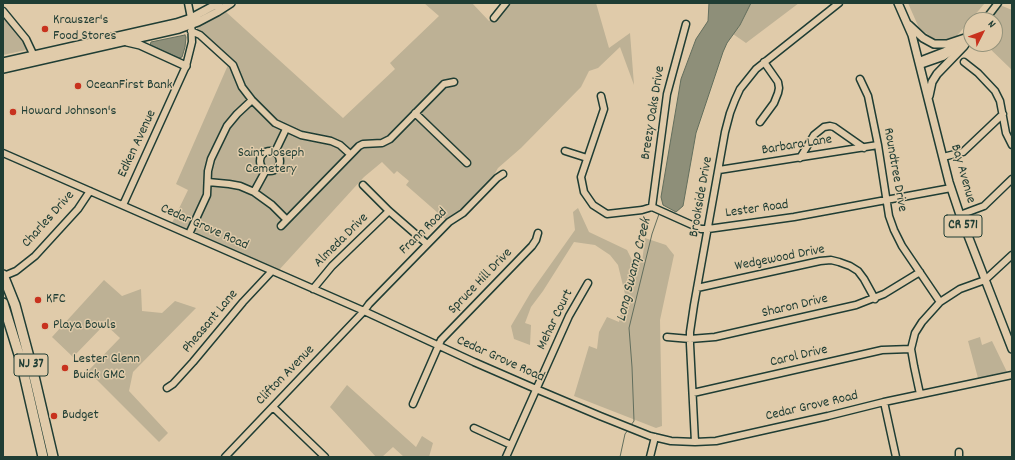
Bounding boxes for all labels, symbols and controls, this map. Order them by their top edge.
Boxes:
north arrow [963,12,1003,52]
place label: Krauszer's Food Stores [53,13,116,46]
text: N [983,17,999,32]
marker: Krauszer's Food Stores [40,24,50,34]
street label: Breezy Oaks Drive [638,65,670,161]
place label: OceanFirst Bank [86,78,173,94]
marker: OceanFirst Bank [73,81,83,91]
place label: Howard Johnson's [21,104,116,120]
marker: Howard Johnson's [8,107,18,117]
street label: Edken Avenue [115,107,161,181]
street label: Roundtree Drive [878,127,910,213]
street label: Barbara Lane [761,132,833,160]
street label: Bay Avenue [946,143,978,205]
park label: Saint Joseph Cemetery [238,146,304,178]
street label: Brookside Drive [687,155,717,239]
street label: Charles Drive [19,188,79,252]
street label: Lester Road [724,197,790,223]
street label: Cedar Grove Road [157,201,251,255]
street label: Frann Road [396,205,452,259]
street label: Almeda Drive [311,210,373,272]
road number: CR 571 [944,215,982,237]
water label: Long Swamp Creek [613,216,657,324]
street label: Wedgewood Drive [734,242,826,276]
street label: Spruce Hill Drive [445,245,517,319]
street label: Pheasant Lane [180,287,242,357]
street label: Mehar Court [534,287,578,353]
street label: Sharon Drive [760,291,830,323]
place label: KFC [46,292,66,308]
marker: KFC [33,295,43,305]
place label: Playa Bowls [53,318,116,334]
marker: Playa Bowls [40,321,50,331]
street label: Cedar Grove Road [453,333,547,387]
street label: Clifton Avenue [253,342,319,410]
street label: Carol Drive [769,342,829,372]
place label: Lester Glenn Buick GMC [73,352,140,384]
road number: NJ 37 [14,354,48,376]
marker: Lester Glenn Buick GMC [60,363,70,373]
street label: Cedar Grove Road [764,388,860,426]
place label: Budget [62,408,99,424]
marker: Budget [49,411,59,421]

